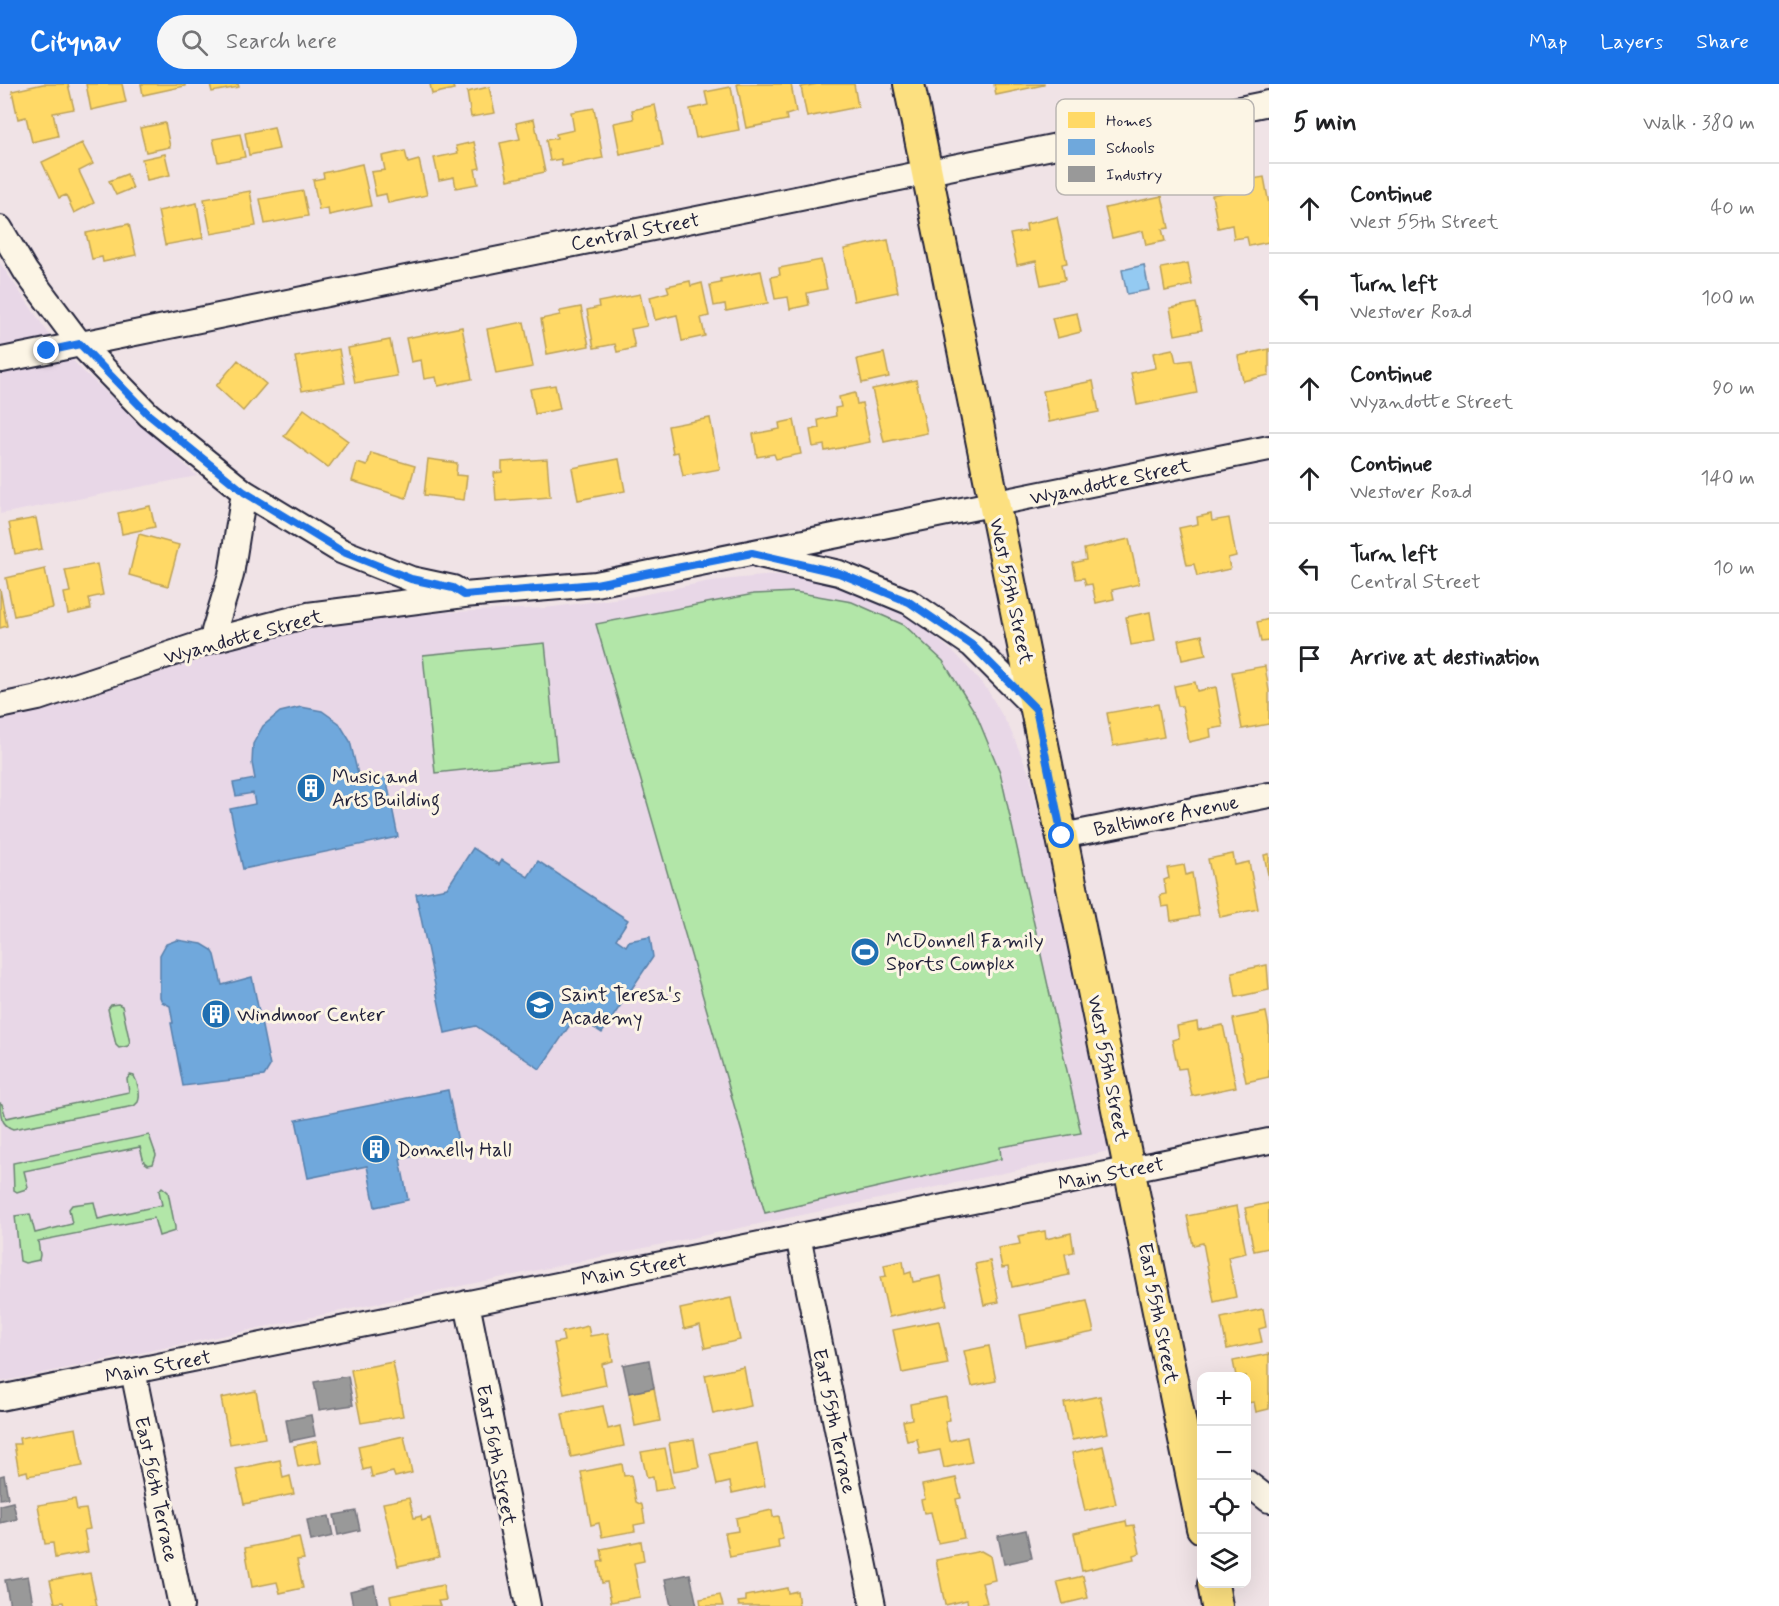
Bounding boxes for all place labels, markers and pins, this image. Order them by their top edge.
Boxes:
place label: Music and Arts Building [332,764,440,816]
building icon: Music and Arts Building [295,772,327,804]
place label: McDonnell Family Sports Complex [886,928,1044,978]
sports icon: McDonnell Family Sports Complex [849,936,881,968]
place label: Saint Teresa's Academy [561,982,681,1032]
school or university icon: Saint Teresa's Academy [524,989,556,1021]
building icon: Windmoor Center [200,998,232,1030]
place label: Windmoor Center [237,1002,386,1029]
building icon: Donnelly Hall [360,1133,392,1165]
place label: Donnelly Hall [397,1137,511,1164]

